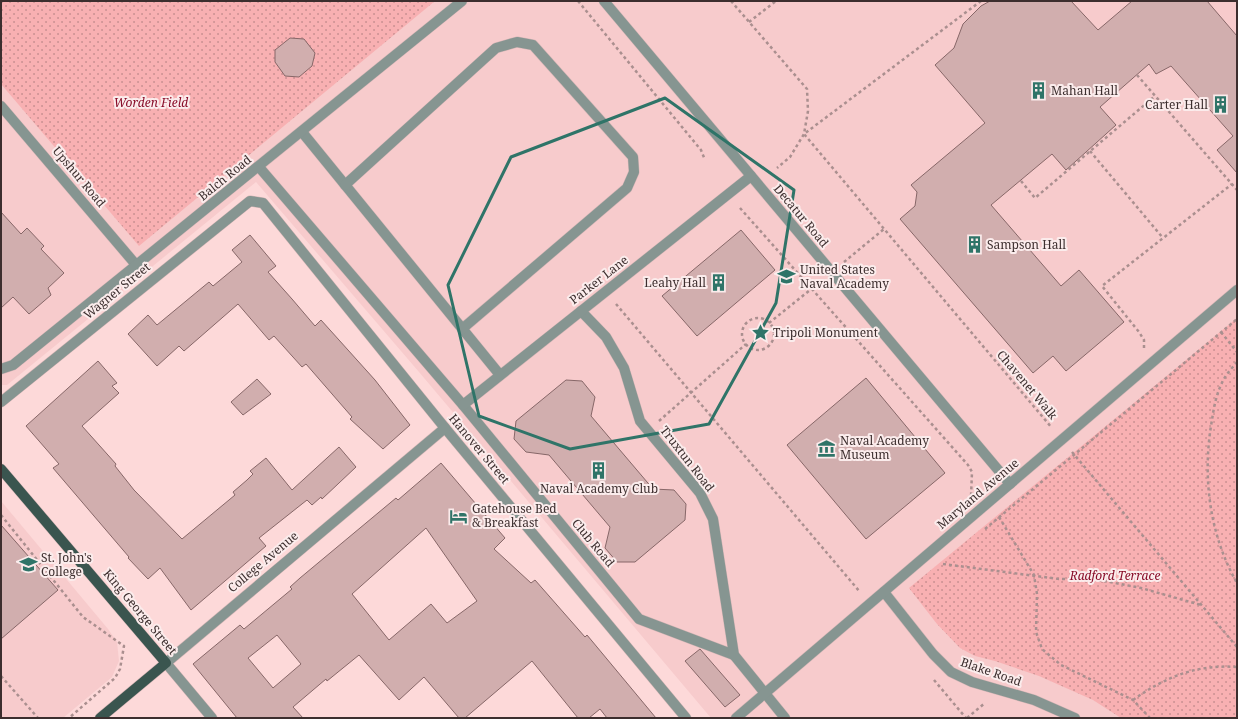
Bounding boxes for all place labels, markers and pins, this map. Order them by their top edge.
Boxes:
building icon: Mahan Hall [1028,81,1048,101]
place label: Mahan Hall [1051,82,1118,99]
building icon: Carter Hall [1211,95,1231,115]
place label: Carter Hall [1145,96,1208,113]
building icon: Sampson Hall [964,235,984,255]
place label: Sampson Hall [987,236,1066,253]
place label: United States Naval Academy [800,261,889,292]
school or university icon: United States Naval Academy [777,267,797,287]
building icon: Leahy Hall [709,273,729,293]
place label: Leahy Hall [644,274,706,291]
place icon: Tripoli Monument [750,323,770,343]
place label: Tripoli Monument [773,324,878,341]
place label: Naval Academy Museum [840,432,929,463]
museum icon: Naval Academy Museum [817,438,837,458]
building icon: Naval Academy Club [589,460,609,480]
place label: Naval Academy Club [540,480,658,497]
place label: Gatehouse Bed & Breakfast [472,500,557,531]
hotel icon: Gatehouse Bed & Breakfast [449,506,469,526]
place label: St. John's College [41,549,92,580]
school or university icon: St. John's College [18,555,38,575]

